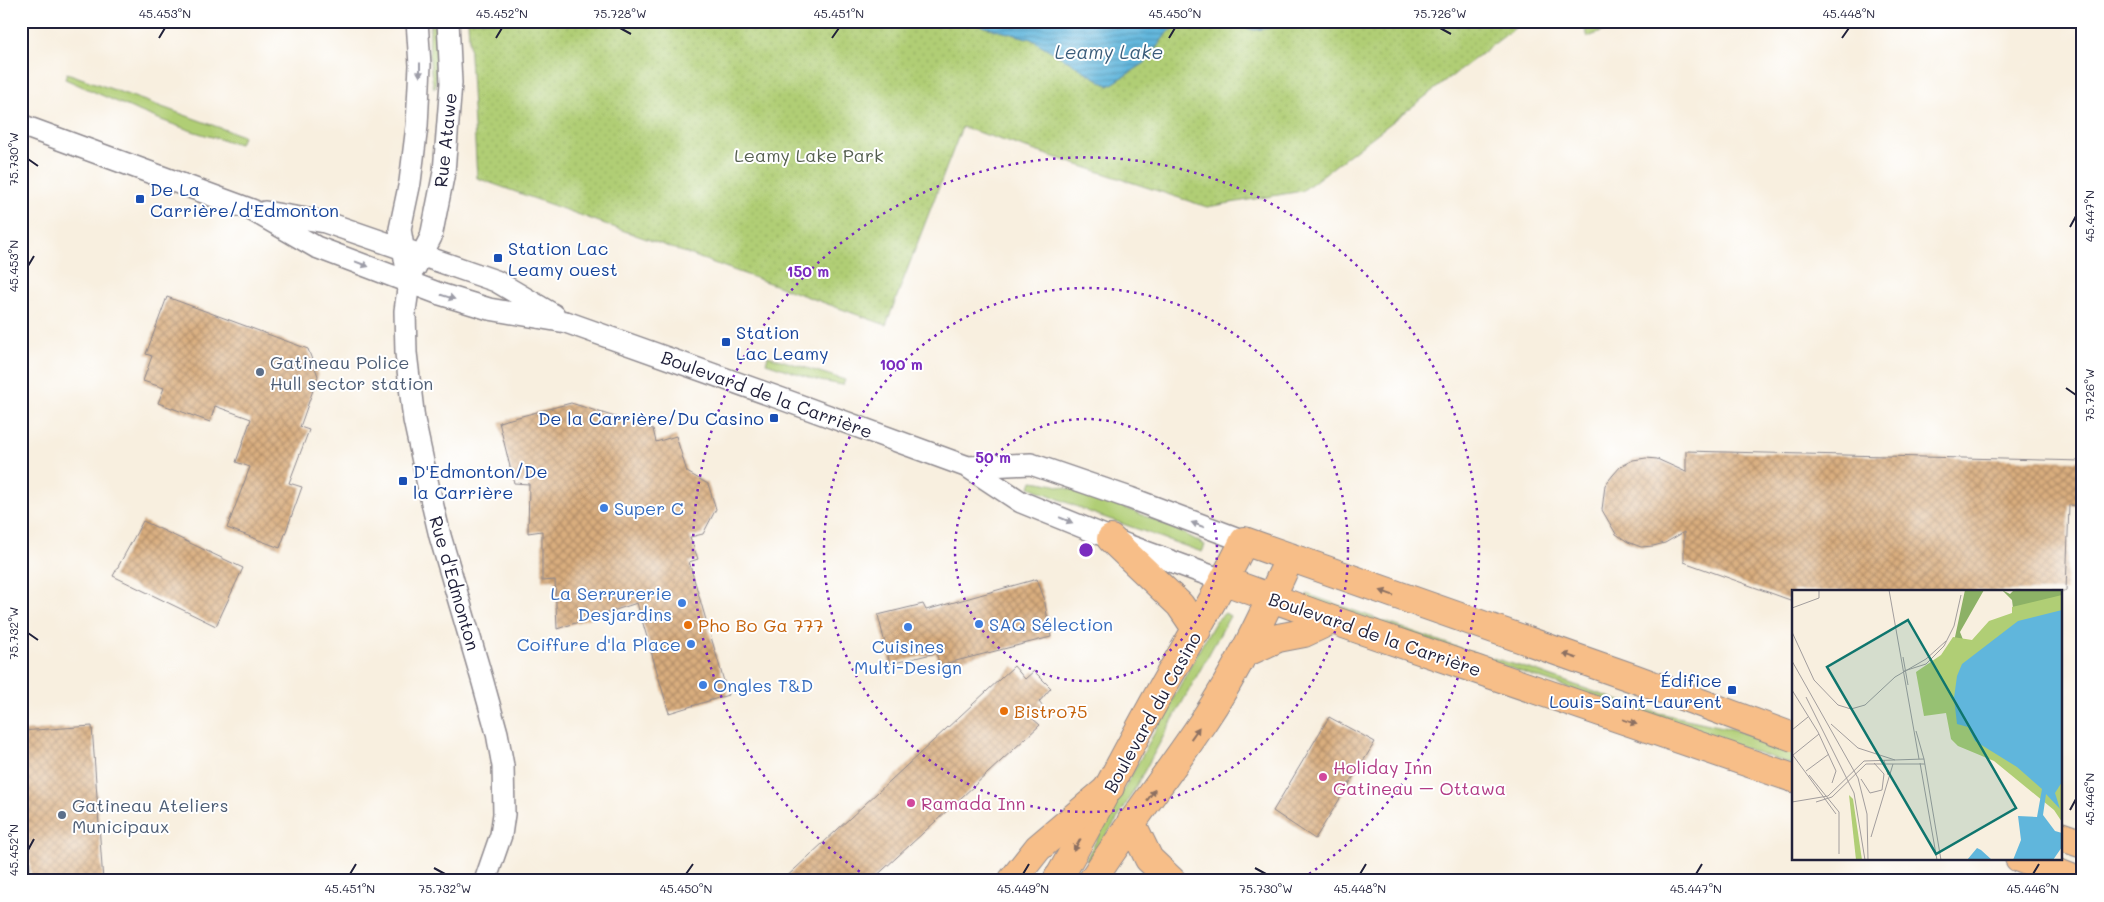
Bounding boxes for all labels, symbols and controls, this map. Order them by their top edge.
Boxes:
text: 45.453°N [139,5,191,21]
text: 45.452°N [476,5,528,21]
text: 75.728°W [594,5,647,21]
text: 45.451°N [814,5,864,21]
text: 45.450°N [1149,5,1201,21]
text: 75.726°W [1414,5,1466,21]
text: 45.448°N [1823,5,1875,21]
water label: Leamy Lake [1055,39,1163,64]
one-way arrow [416,62,424,78]
street label: Rue Atawe [428,92,462,188]
text: 75.730°W [5,132,21,186]
park label: Leamy Lake Park [734,143,884,167]
place label: De La Carrière/d'Edmonton [150,177,339,222]
text: 45.447°N [2081,190,2097,242]
marker: De La Carrière/d'Edmonton [134,193,146,205]
place label: Station Lac Leamy ouest [508,236,618,281]
text: 45.453°N [5,240,21,292]
marker: Station Lac Leamy ouest [492,252,504,264]
one-way arrow [355,260,370,268]
text: 150 m [787,261,829,281]
one-way arrow [441,294,456,301]
place label: Station Lac Leamy [736,320,829,365]
marker: Station Lac Leamy [720,336,732,348]
street label: Boulevard de la Carrière [658,345,876,443]
place label: Gatineau Police Hull sector station [270,350,433,395]
text: 100 m [879,354,923,374]
marker: Gatineau Police Hull sector station [254,366,266,378]
text: 75.726°W [2081,369,2097,421]
place label: De la Carrière/Du Casino [538,406,764,430]
marker: De la Carrière/Du Casino [768,412,780,424]
text: 50 m [975,447,1011,467]
place label: D'Edmonton/De la Carrière [413,459,548,504]
marker: D'Edmonton/De la Carrière [397,475,409,487]
place label: Super C [614,496,684,520]
marker: Super C [598,502,610,514]
street label: Rue d'Edmonton [424,513,486,653]
one-way arrow [1059,517,1073,525]
one-way arrow [1191,521,1206,528]
centre of rings [1077,541,1095,559]
place label: La Serrurerie Desjardins [551,581,672,626]
street label: Boulevard de la Carrière [1266,586,1484,682]
one-way arrow [1379,589,1394,596]
inset map [1792,590,2062,860]
marker: La Serrurerie Desjardins [676,597,688,609]
text: 75.732°W [5,607,21,659]
place label: SAQ Sélection [989,612,1113,636]
place label: Pho Bo Ga 777 [698,613,824,637]
marker: SAQ Sélection [973,618,985,630]
marker: Pho Bo Ga 777 [682,619,694,631]
marker: Cuisines Multi-Design [902,621,914,633]
street label: Boulevard du Casino [1098,627,1206,797]
place label: Coiffure d'la Place [517,632,681,656]
place label: Cuisines Multi-Design [854,634,962,679]
marker: Coiffure d'la Place [685,638,697,650]
one-way arrow [1563,652,1578,659]
place label: Édifice Louis-Saint-Laurent [1549,668,1722,713]
place label: Ongles T&D [713,673,813,697]
marker: Ongles T&D [697,679,709,691]
marker: Édifice Louis-Saint-Laurent [1726,684,1738,696]
place label: Bistro75 [1014,699,1088,723]
marker: Bistro75 [998,705,1010,717]
one-way arrow [1623,719,1638,726]
one-way arrow [1190,726,1200,740]
place label: Holiday Inn Gatineau – Ottawa [1333,755,1506,800]
marker: Holiday Inn Gatineau – Ottawa [1317,771,1329,783]
text: 45.446°N [2081,773,2097,825]
one-way arrow [1146,788,1156,801]
place label: Ramada Inn [921,791,1026,815]
place label: Gatineau Ateliers Municipaux [72,793,228,838]
marker: Ramada Inn [905,797,917,809]
marker: Gatineau Ateliers Municipaux [56,809,68,821]
text: 45.452°N [5,824,21,876]
one-way arrow [1073,838,1081,852]
text: 45.451°N [325,880,375,896]
text: 75.732°W [419,880,471,896]
text: 45.450°N [660,880,712,896]
text: 45.449°N [997,880,1049,896]
text: 75.730°W [1239,880,1293,896]
text: 45.448°N [1334,880,1386,896]
text: 45.447°N [1670,880,1722,896]
text: 45.446°N [2007,880,2059,896]

